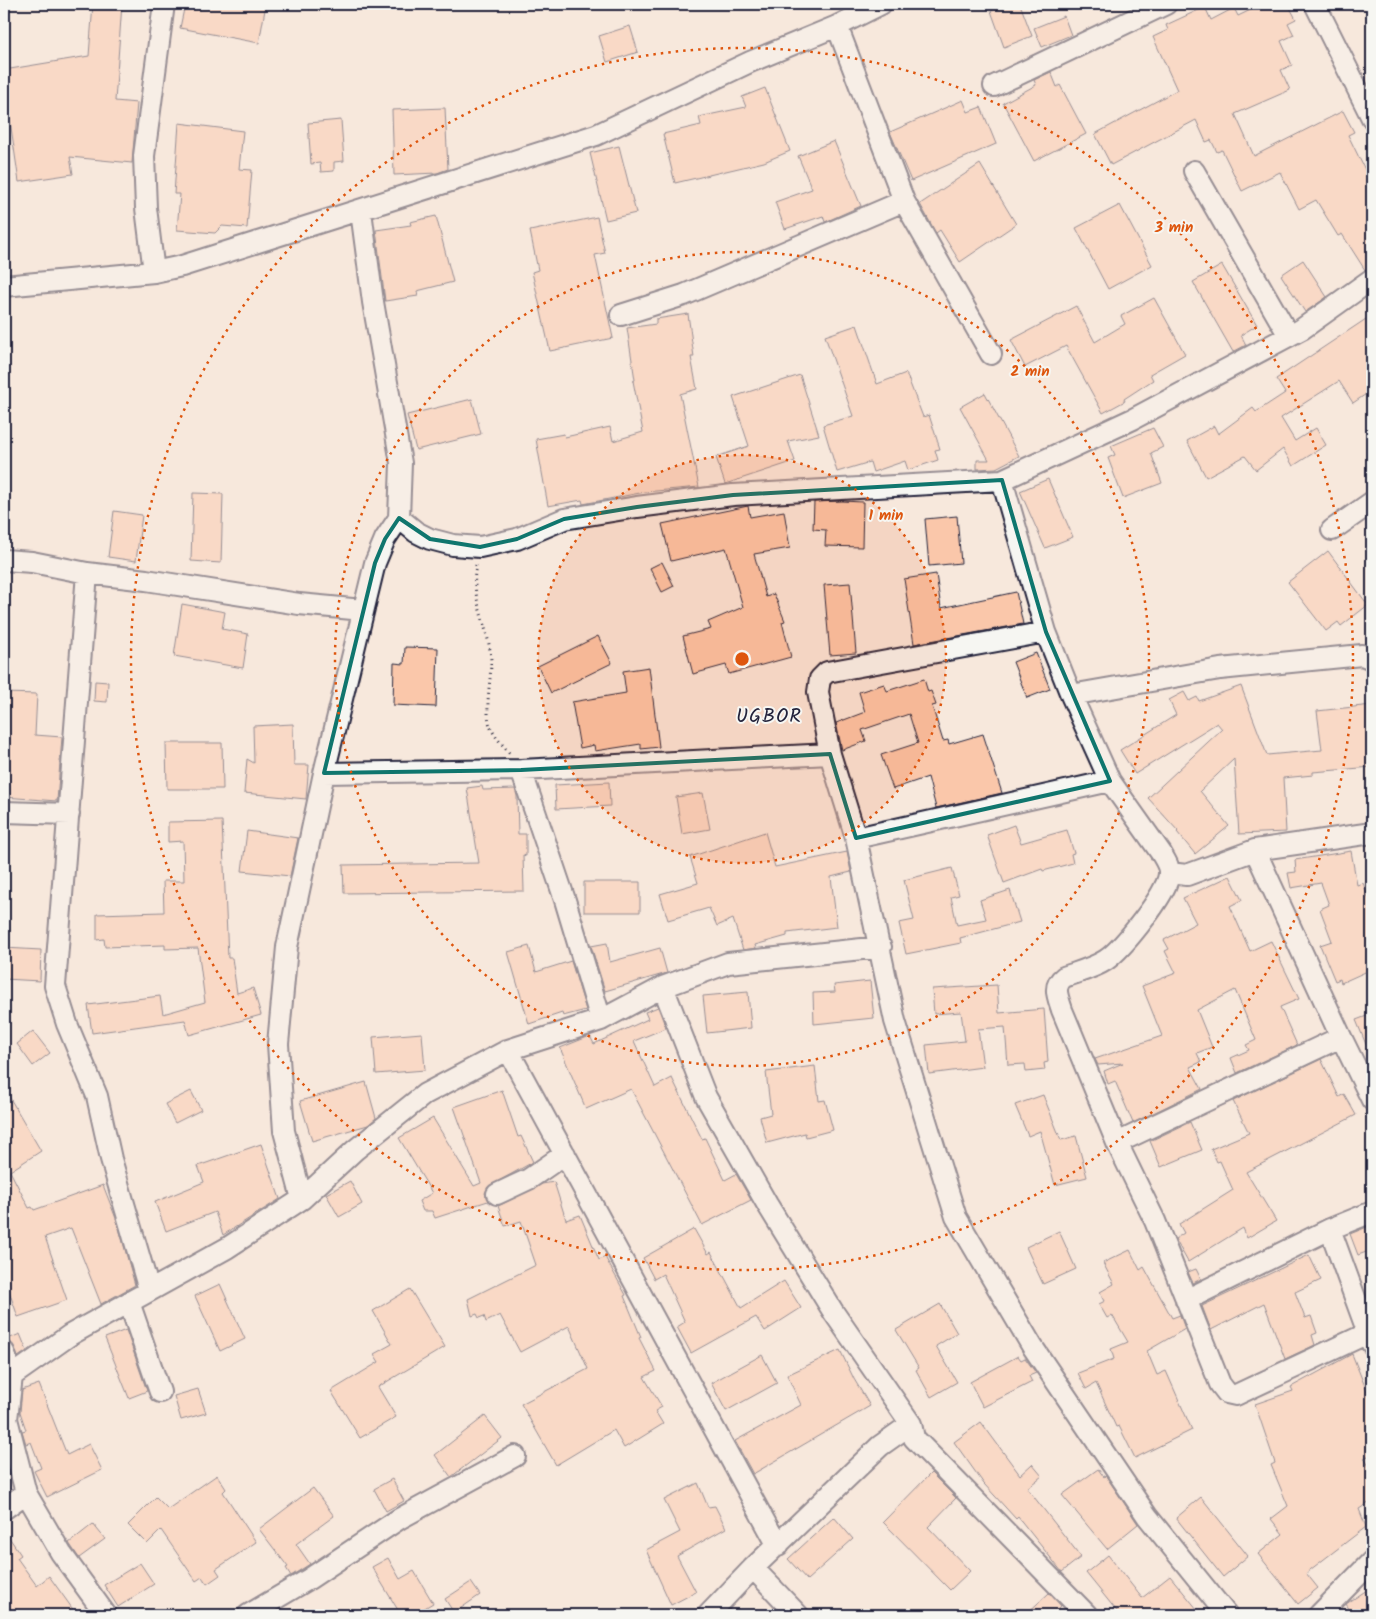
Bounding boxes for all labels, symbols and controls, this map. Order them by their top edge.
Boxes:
text: 3 min [1154,216,1193,240]
text: 2 min [1010,360,1050,384]
text: 1 min [869,504,903,528]
centre of rings [733,650,751,668]
district label: UGBOR [736,701,802,733]

